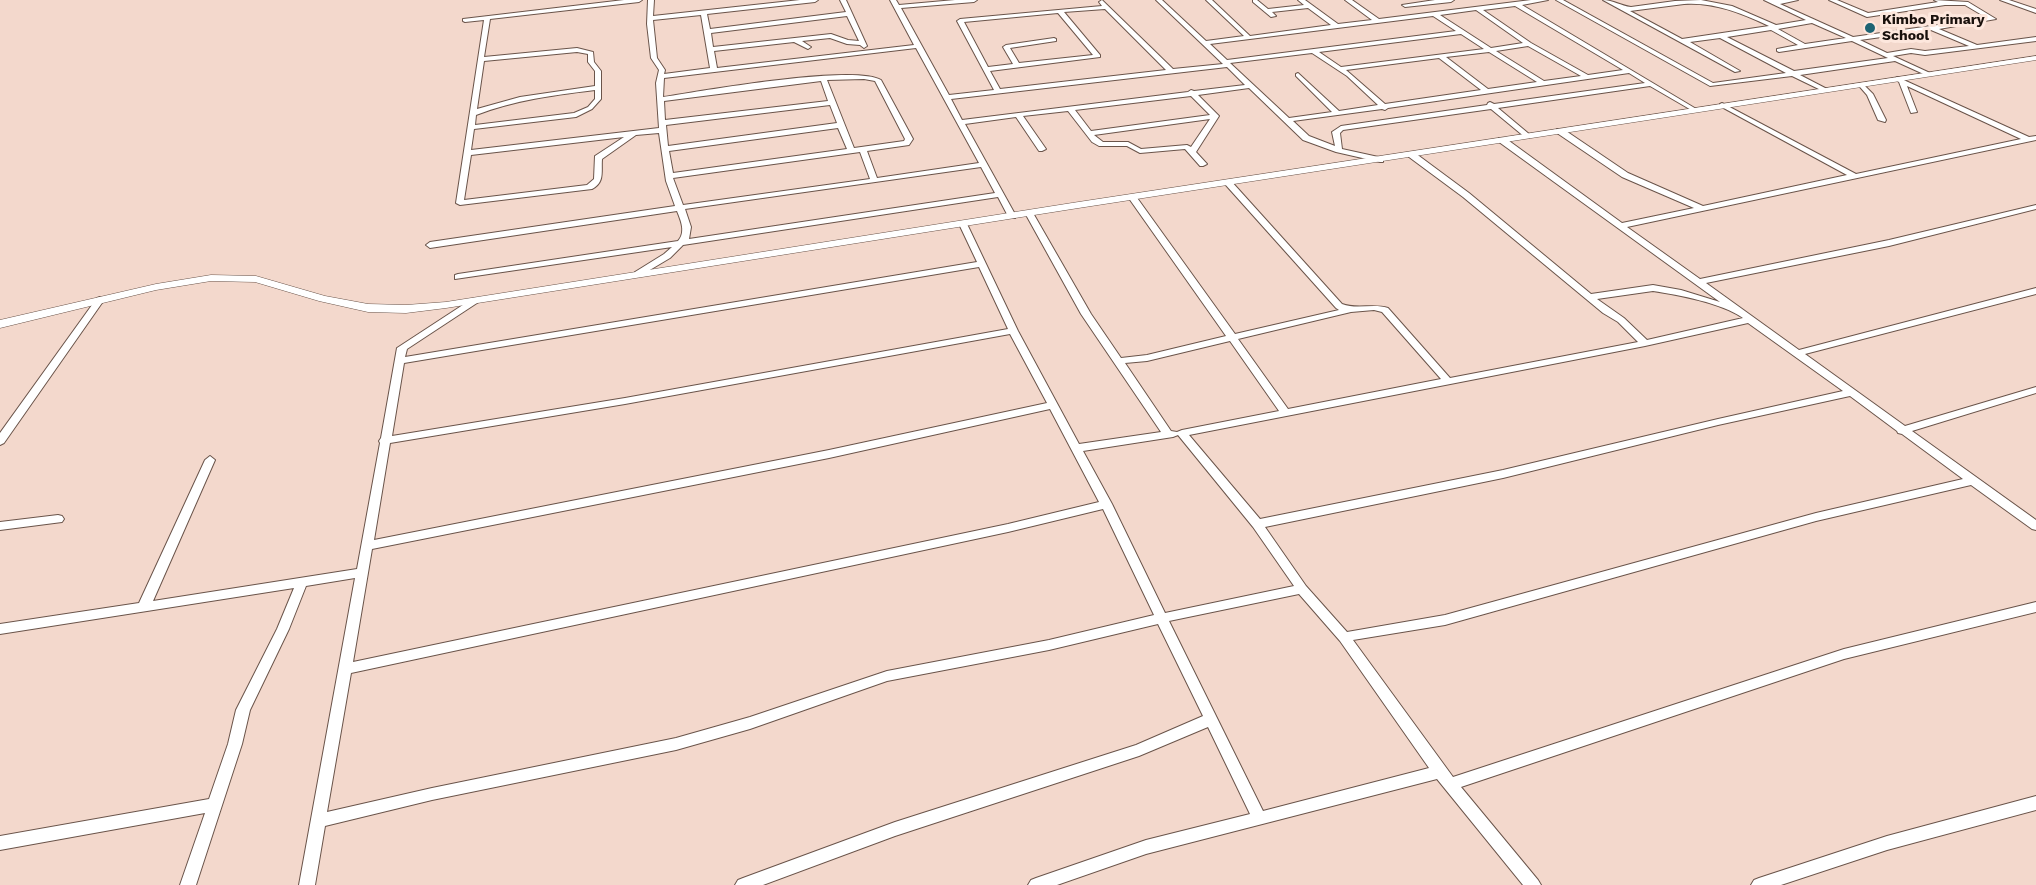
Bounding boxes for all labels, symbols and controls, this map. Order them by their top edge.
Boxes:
place label: Kimbo Primary School [1882,12,1985,44]
marker: Kimbo Primary School [1863,21,1877,35]

